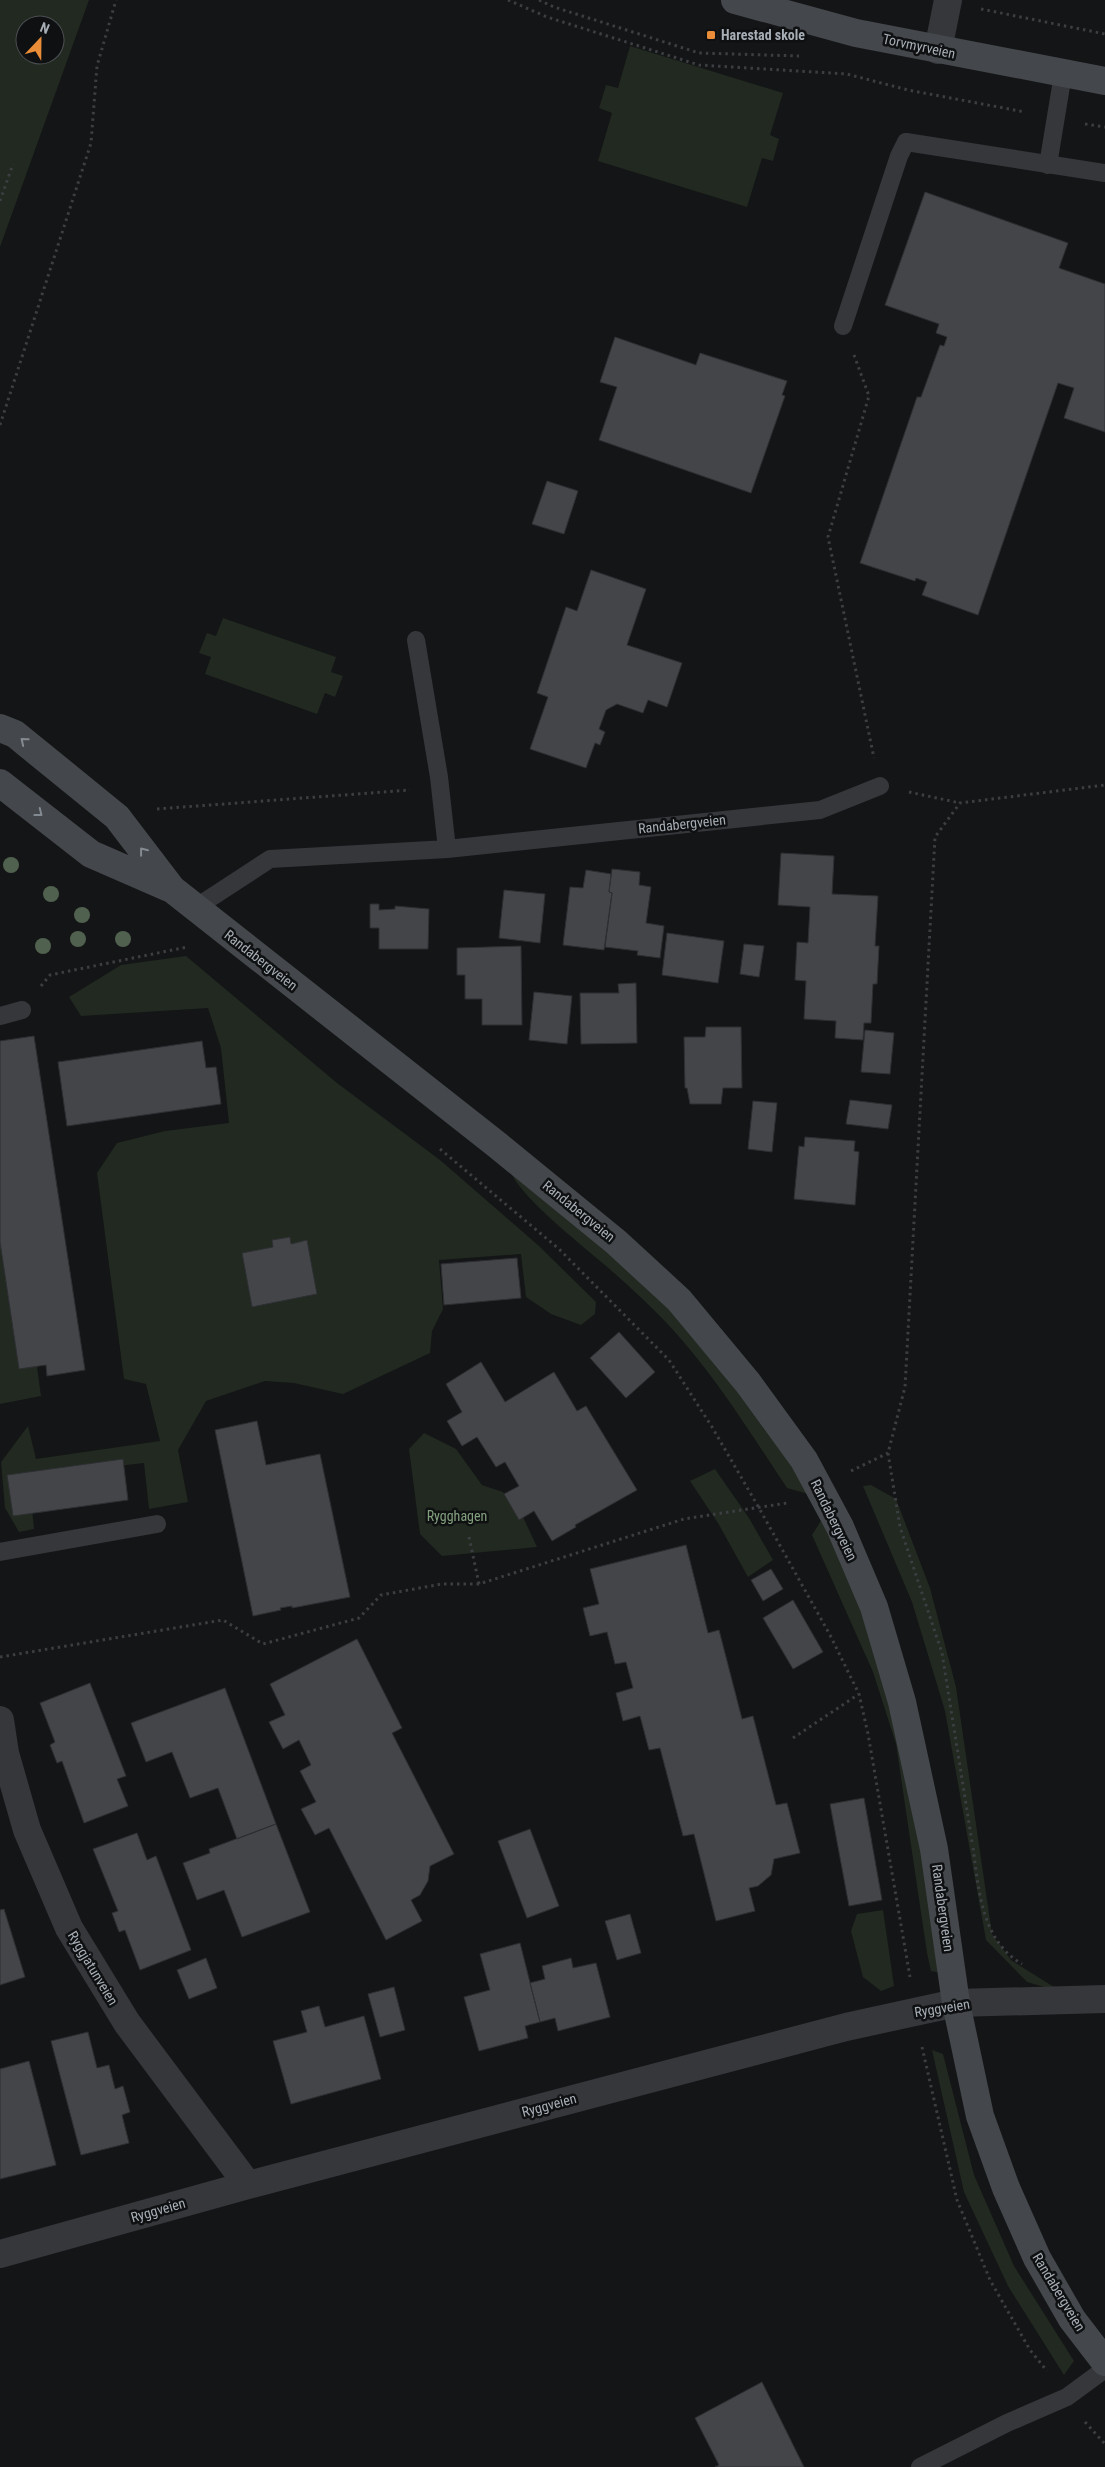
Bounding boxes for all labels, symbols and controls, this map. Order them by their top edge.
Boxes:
north arrow [15,15,65,65]
text: N [38,19,52,37]
place label: Harestad skole [721,27,805,43]
marker: Harestad skole [705,29,717,41]
street label: Torvmyrveien [881,31,957,61]
one-way arrow [21,739,30,747]
one-way arrow [33,807,43,816]
street label: Randabergveien [637,811,727,837]
one-way arrow [140,848,148,857]
street label: Randabergveien [221,927,301,993]
street label: Randabergveien [540,1177,618,1245]
street label: Randabergveien [807,1477,861,1563]
park label: Rygghagen [427,1508,487,1524]
street label: Randabergveien [929,1863,957,1953]
street label: Ryggjatunveien [65,1928,121,2008]
street label: Ryggveien [913,1996,971,2020]
street label: Ryggveien [520,2090,578,2120]
street label: Ryggveien [129,2195,187,2225]
street label: Randabergveien [1029,2250,1089,2334]

